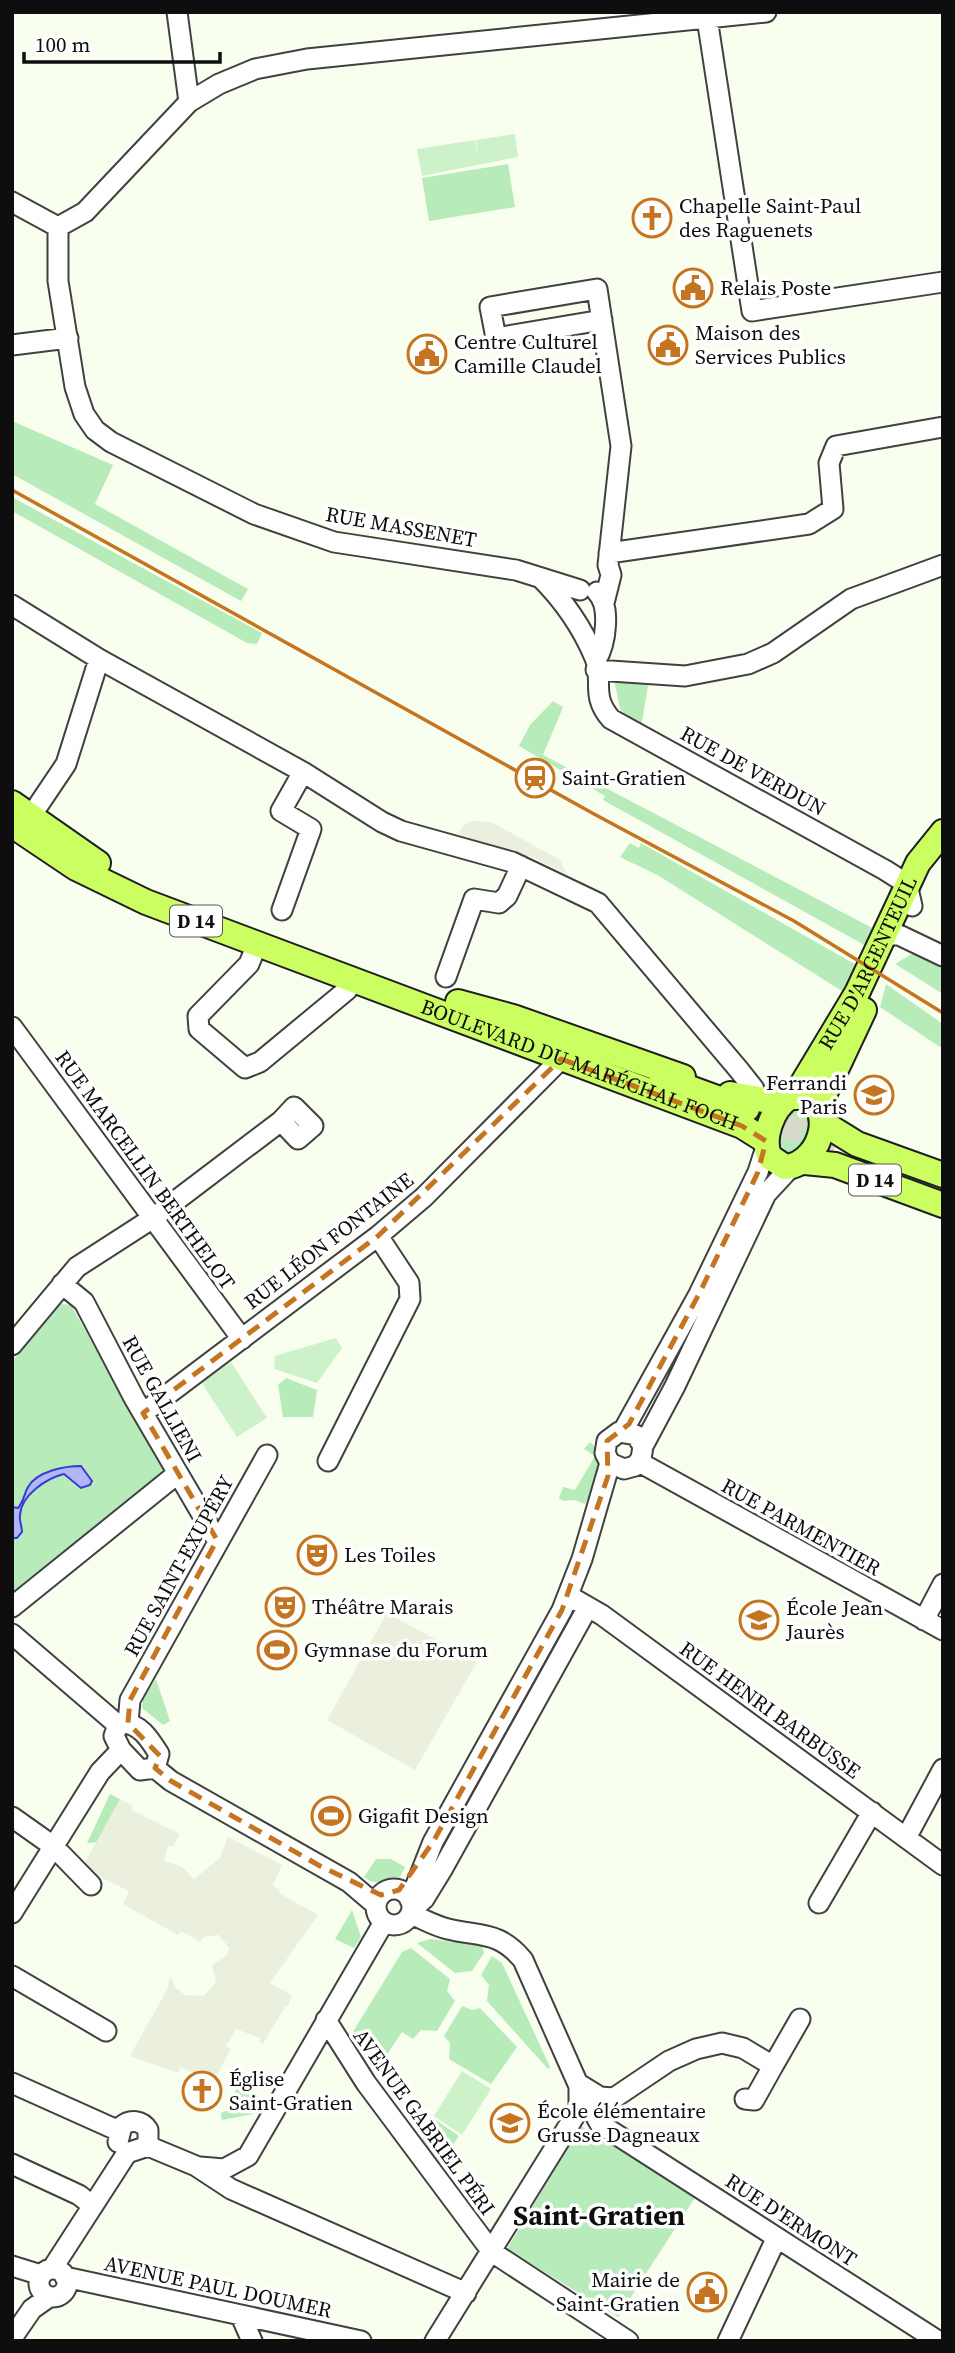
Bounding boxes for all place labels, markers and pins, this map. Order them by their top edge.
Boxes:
place label: Chapelle Saint-Paul des Raguenets [679,191,861,244]
church icon: Chapelle Saint-Paul des Raguenets [631,197,673,239]
public building icon: Relais Poste [672,267,714,309]
place label: Relais Poste [720,273,831,302]
place label: Maison des Services Publics [695,318,846,371]
public building icon: Maison des Services Publics [647,324,689,366]
place label: Centre Culturel Camille Claudel [454,327,602,380]
public building icon: Centre Culturel Camille Claudel [406,333,448,375]
station icon: Saint-Gratien [514,757,556,799]
place label: Saint-Gratien [562,763,686,792]
place label: Ferrandi Paris [766,1068,847,1121]
school or university icon: Ferrandi Paris [853,1074,895,1116]
theatre icon: Les Toiles [296,1534,338,1576]
place label: Les Toiles [344,1540,436,1569]
theatre icon: Théâtre Marais [264,1586,306,1628]
place label: Théâtre Marais [312,1592,453,1621]
place label: École Jean Jaurès [785,1593,884,1646]
school or university icon: École Jean Jaurès [738,1599,780,1641]
sports icon: Gymnase du Forum [256,1629,298,1671]
place label: Gymnase du Forum [304,1635,488,1664]
sports icon: Gigafit Design [310,1795,352,1837]
place label: Gigafit Design [358,1801,489,1830]
place label: Église Saint-Gratien [229,2064,353,2117]
church icon: Église Saint-Gratien [181,2070,223,2112]
place label: École élémentaire Grusse Dagneaux [537,2096,706,2149]
school or university icon: École élémentaire Grusse Dagneaux [489,2102,531,2144]
place label: Mairie de Saint-Gratien [556,2265,680,2318]
public building icon: Mairie de Saint-Gratien [686,2271,728,2313]

